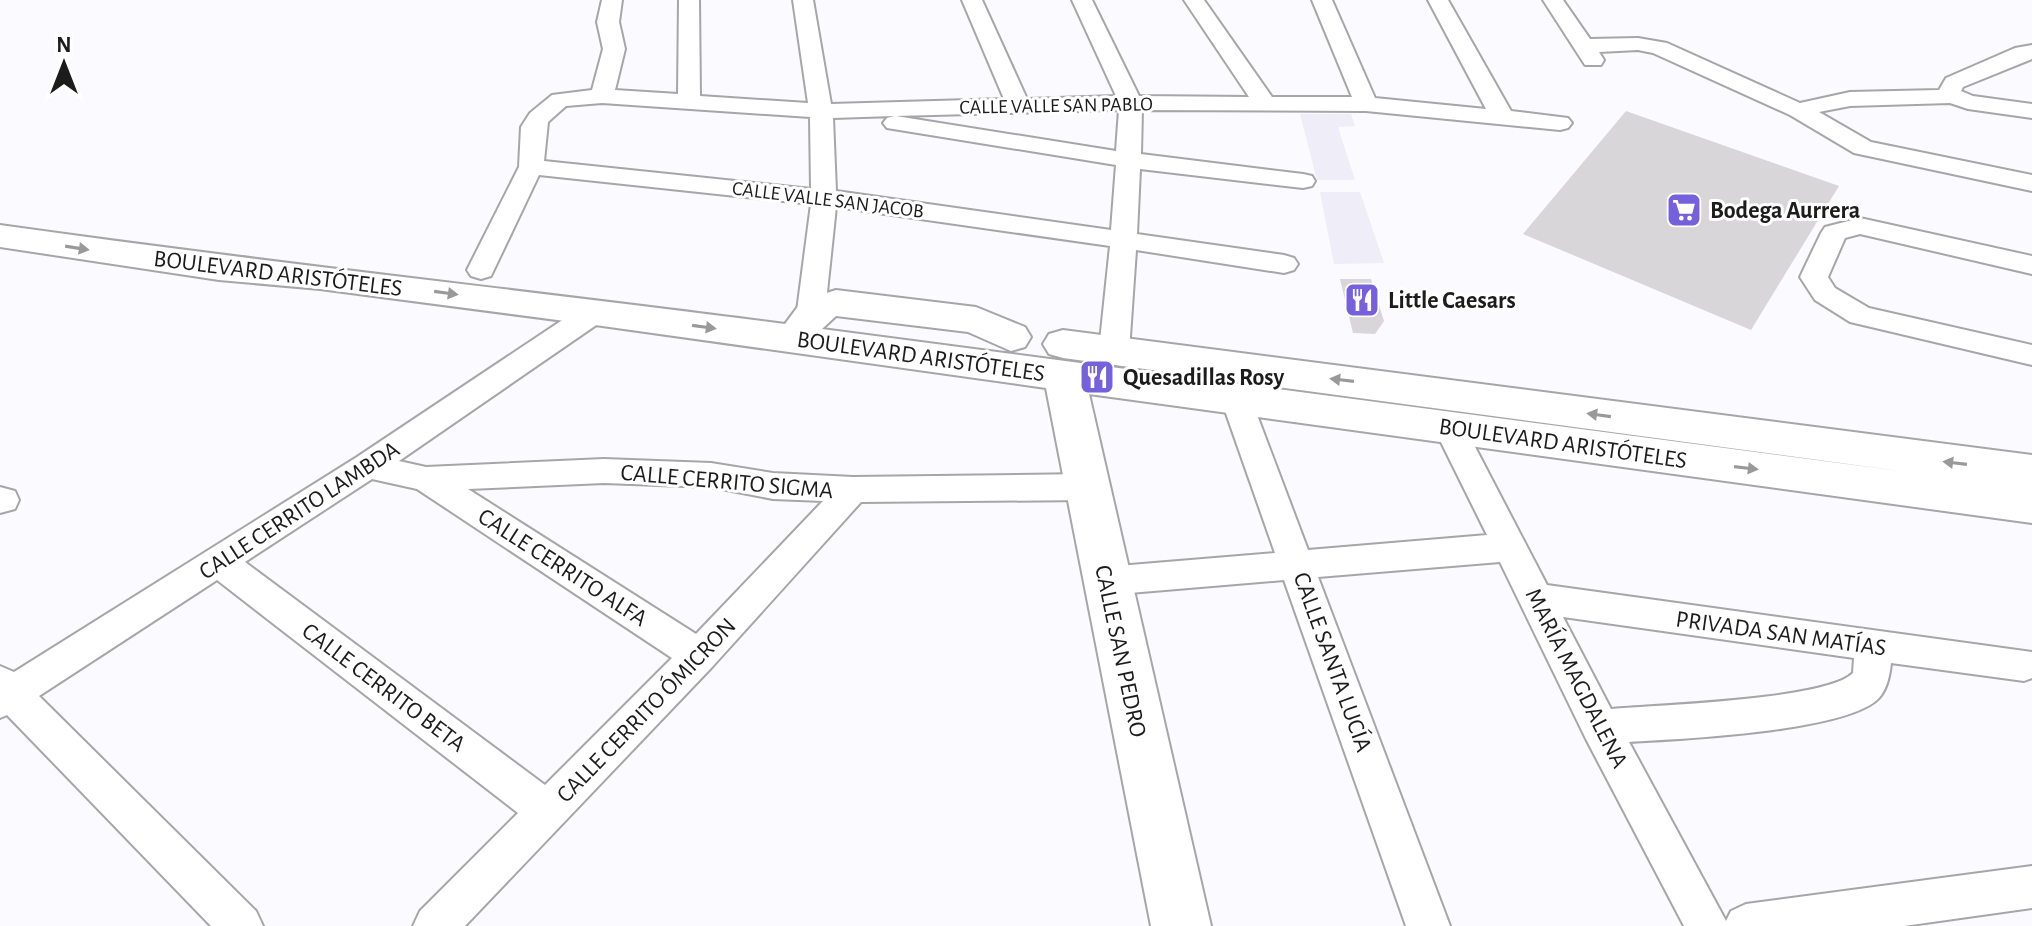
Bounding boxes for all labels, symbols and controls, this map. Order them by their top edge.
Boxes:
north arrow [24,24,104,104]
text: N [56,34,72,56]
street label: CALLE VALLE SAN PABLO [959,94,1153,118]
street label: CALLE VALLE SAN JACOB [731,178,925,222]
supermarket icon: Bodega Aurrera [1665,191,1703,229]
place label: Bodega Aurrera [1710,199,1860,223]
one-way arrow [65,242,90,255]
street label: BOULEVARD ARISTÓTELES [152,245,404,301]
restaurant icon: Little Caesars [1343,281,1381,319]
one-way arrow [434,287,459,300]
place label: Little Caesars [1388,289,1516,313]
one-way arrow [692,321,717,334]
street label: BOULEVARD ARISTÓTELES [795,326,1047,386]
restaurant icon: Quesadillas Rosy [1078,358,1116,396]
place label: Quesadillas Rosy [1123,366,1285,390]
one-way arrow [1329,373,1354,386]
one-way arrow [1586,408,1611,421]
street label: BOULEVARD ARISTÓTELES [1437,413,1689,473]
street label: CALLE CERRITO LAMBDA [195,437,404,584]
one-way arrow [1942,456,1967,469]
street label: CALLE CERRITO SIGMA [620,461,834,503]
one-way arrow [1734,462,1759,475]
street label: CALLE CERRITO ALFA [474,504,651,631]
street label: CALLE SAN PEDRO [1090,563,1150,739]
street label: CALLE SANTA LUCÍA [1288,569,1378,755]
street label: MARÍA MAGDALENA [1520,584,1634,772]
street label: PRIVADA SAN MATÍAS [1674,605,1888,661]
street label: CALLE CERRITO ÓMICRON [551,612,741,808]
street label: CALLE CERRITO BETA [297,619,470,757]

